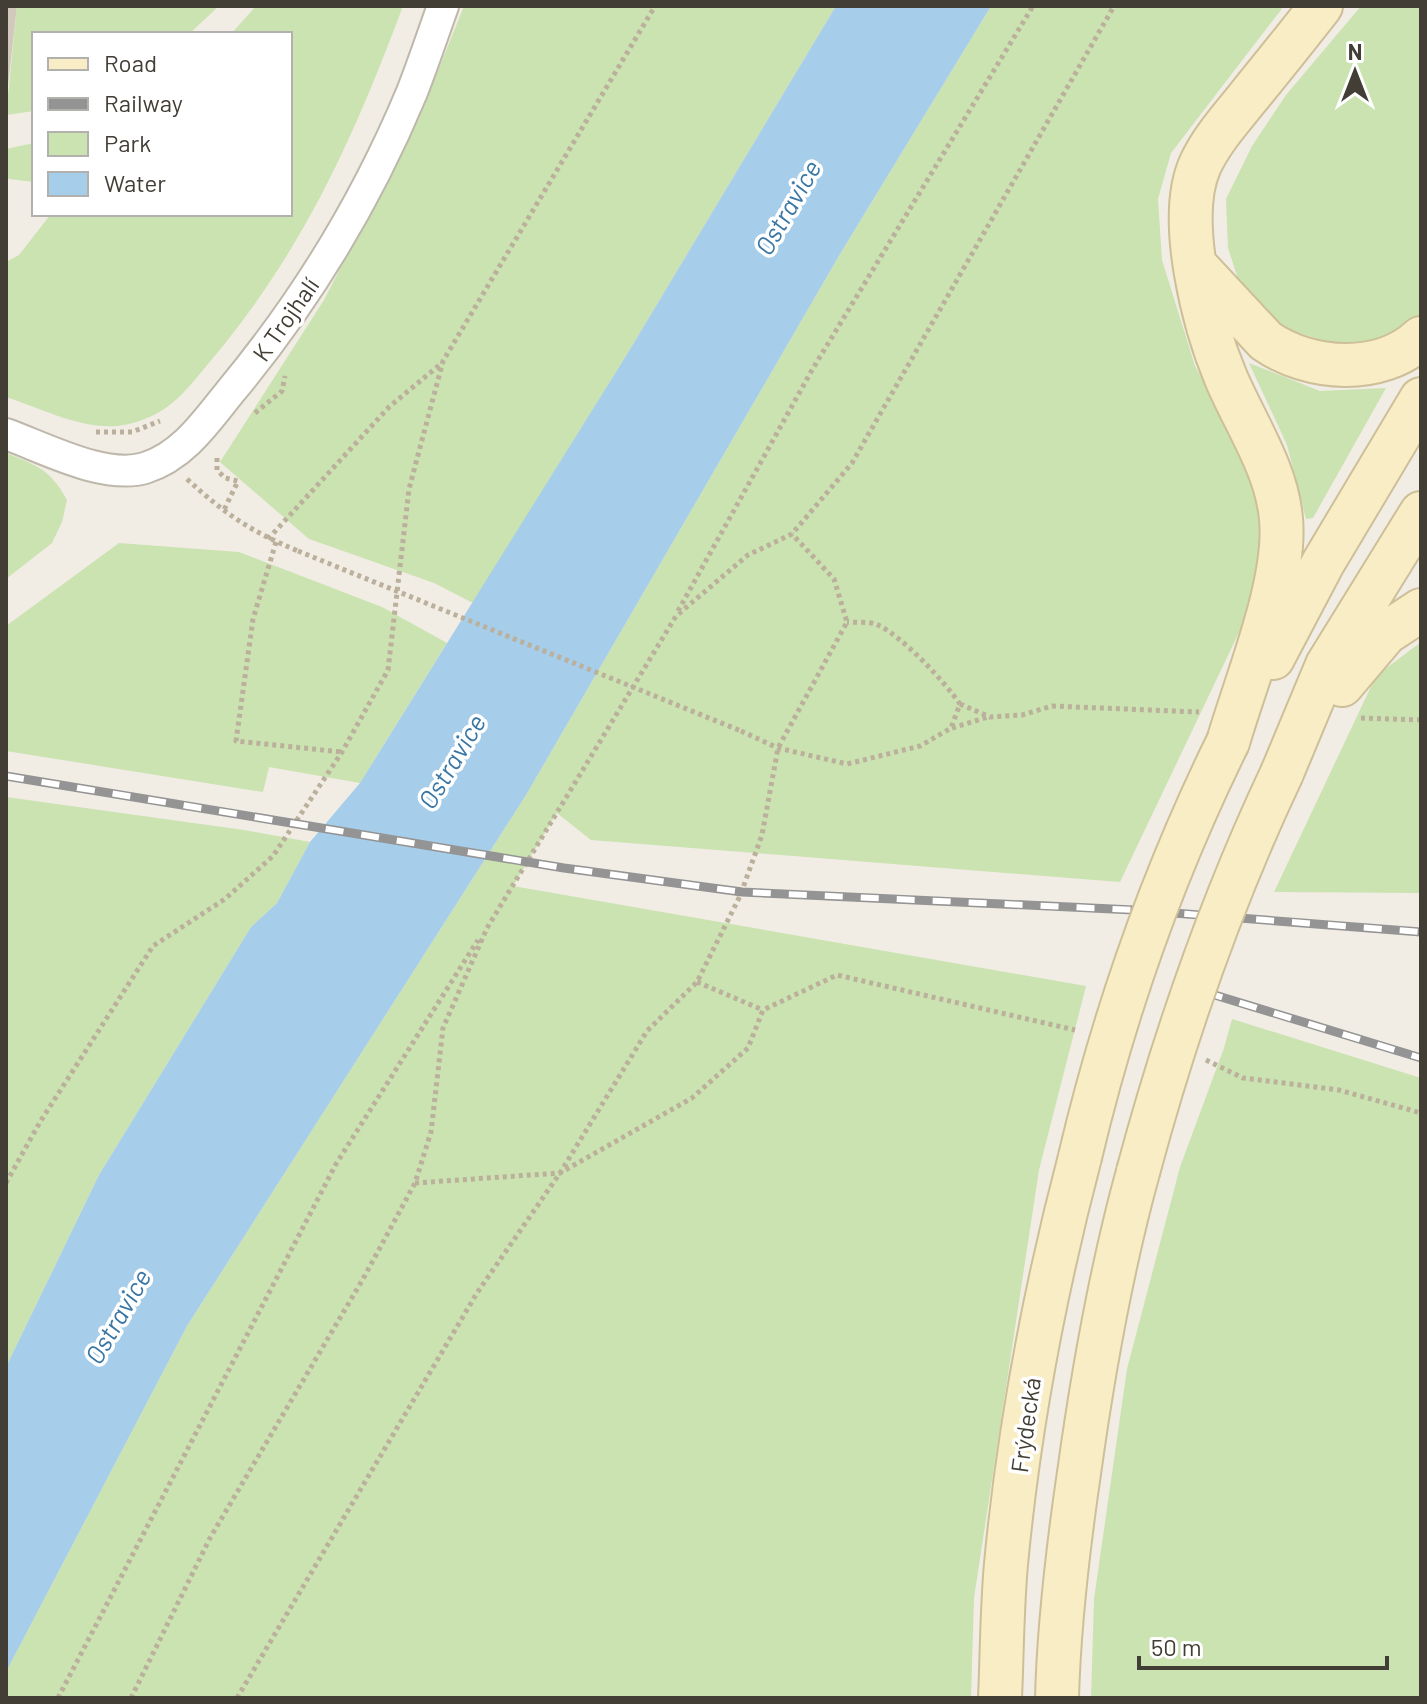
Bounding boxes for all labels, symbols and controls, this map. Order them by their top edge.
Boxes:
legend [32,32,292,216]
north arrow [1315,32,1395,112]
text: N [1348,38,1362,64]
text: Road [104,48,157,77]
text: Railway [104,88,183,117]
text: Park [104,128,151,157]
water label: Ostravice [747,154,827,260]
text: Water [104,168,166,197]
street label: K Trojhalí [246,272,324,366]
water label: Ostravice [411,708,491,814]
water label: Ostravice [77,1263,157,1369]
street label: Frýdecká [1004,1376,1046,1474]
scale bar [1139,1620,1387,1670]
text: 50 m [1151,1632,1202,1661]

